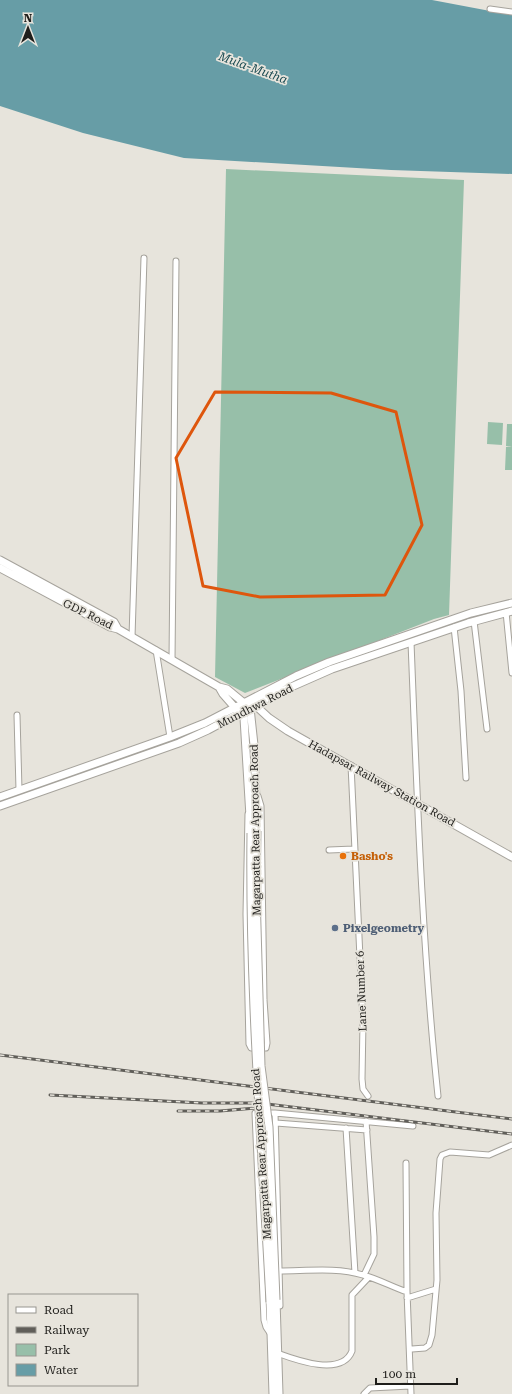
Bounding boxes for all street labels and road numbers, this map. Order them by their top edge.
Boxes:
street label: GDP Road [61,597,115,632]
street label: Mundhwa Road [215,682,295,731]
street label: Hadapsar Railway Station Road [306,738,457,829]
street label: Magarpatta Rear Approach Road [248,744,263,916]
street label: Lane Number 6 [354,950,369,1032]
street label: Magarpatta Rear Approach Road [249,1068,274,1240]

